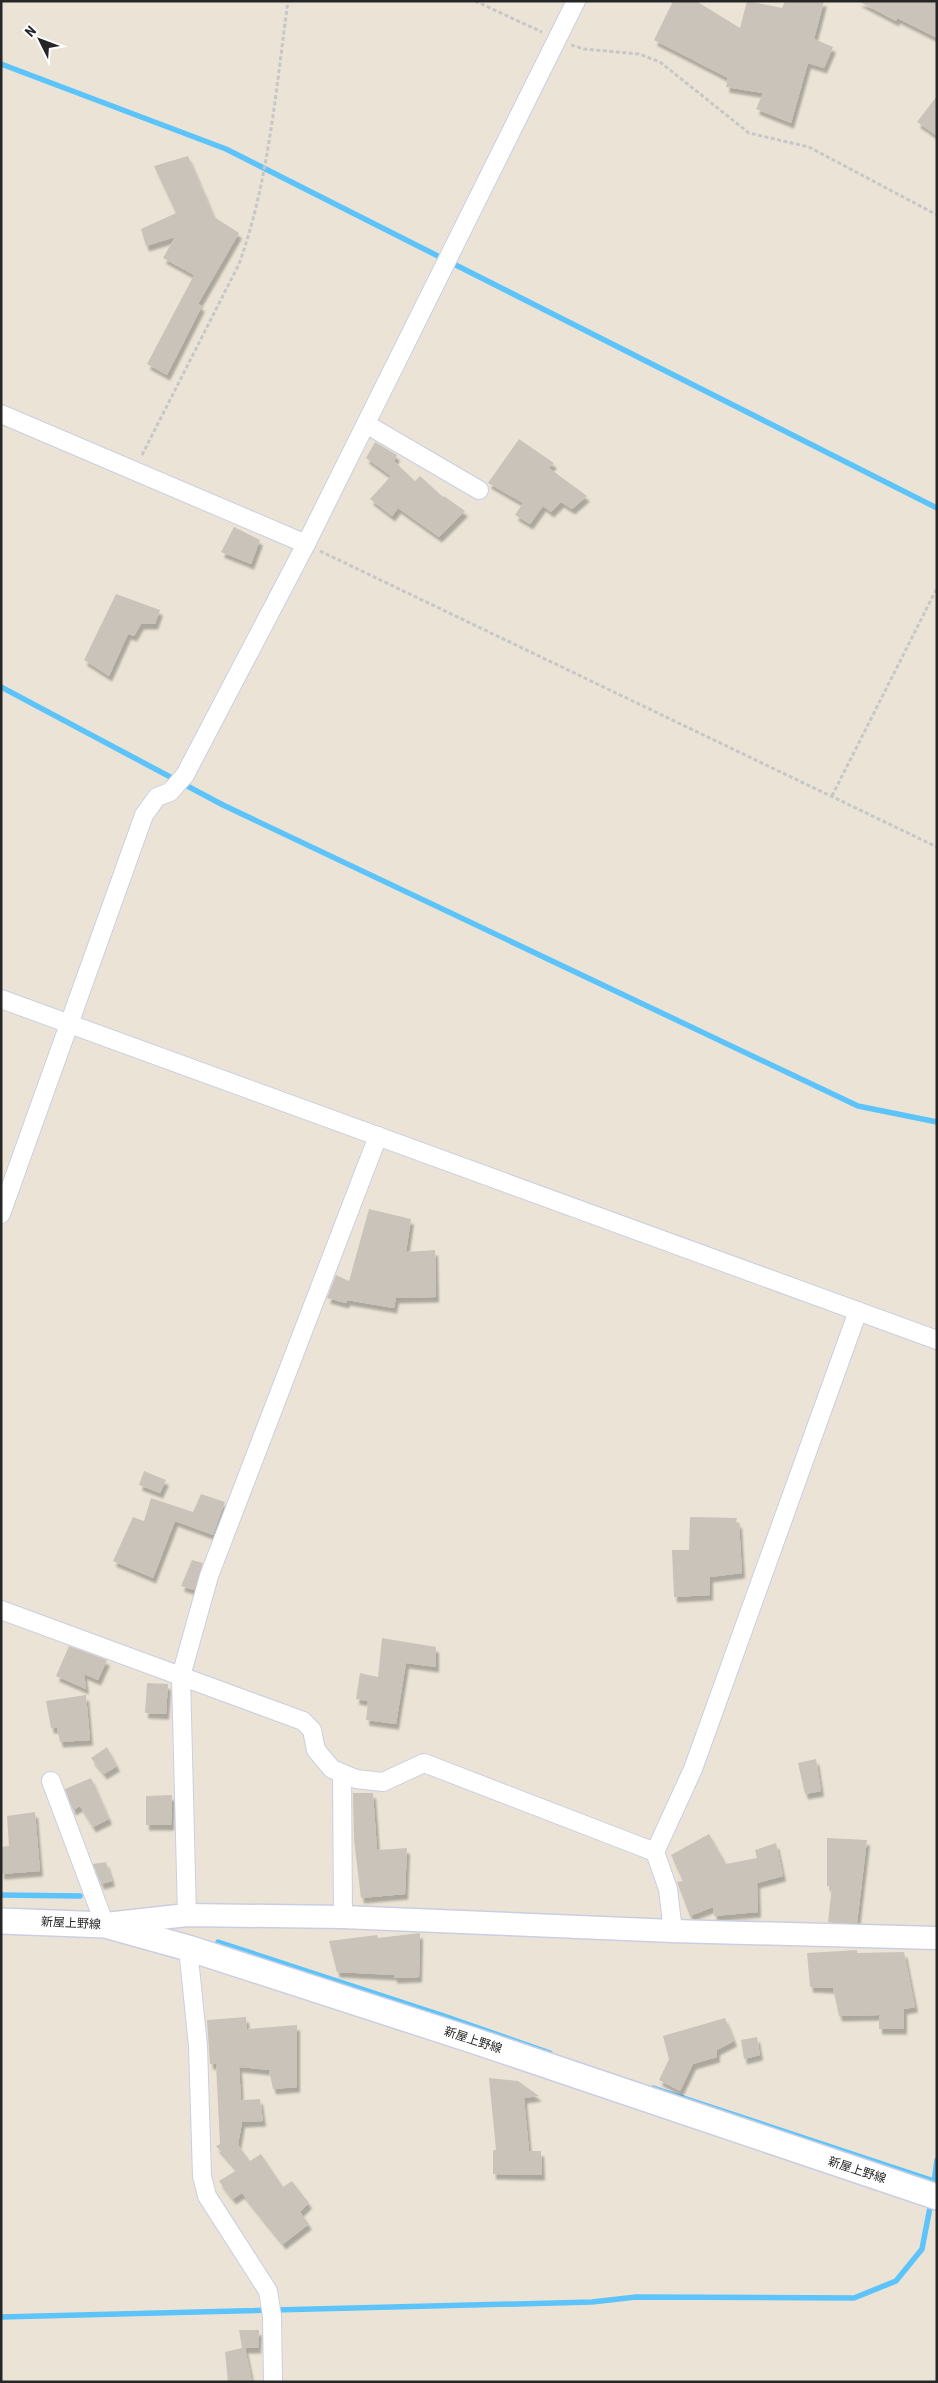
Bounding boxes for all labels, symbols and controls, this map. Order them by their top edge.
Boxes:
north arrow [15,15,65,65]
text: N [22,23,39,40]
street label: 新屋上野線 [41,1914,101,1932]
street label: 新屋上野線 [442,2024,504,2056]
street label: 新屋上野線 [826,2154,888,2186]

